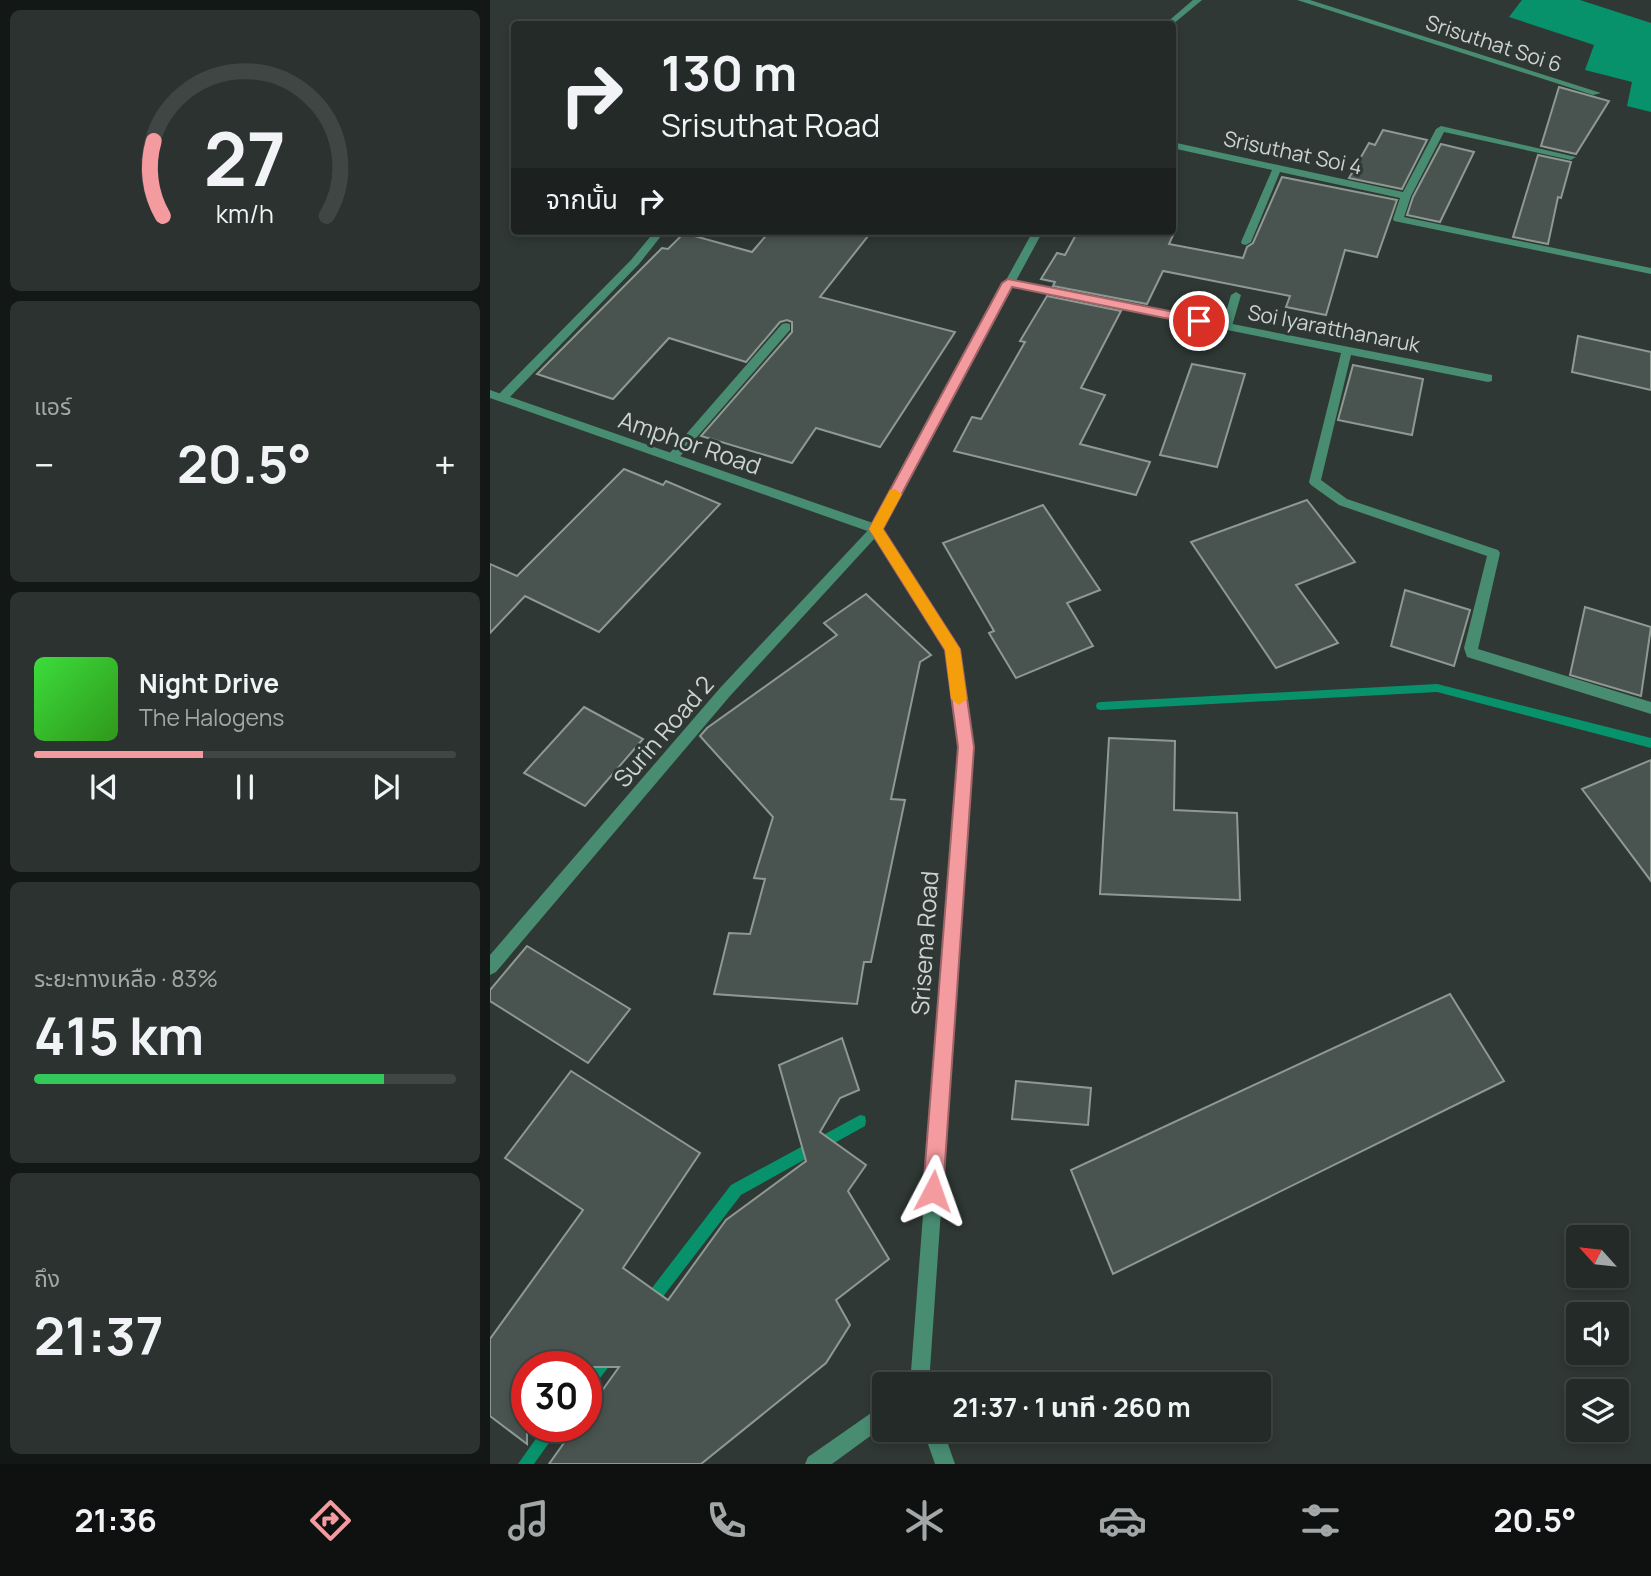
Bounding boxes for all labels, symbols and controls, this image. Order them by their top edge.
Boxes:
street label: Srisuthat Soi 6 [1422,8,1566,78]
text: 130 m [661,39,797,106]
icon: right [546,49,637,140]
text: Srisuthat Road [661,103,880,147]
text: 27 [204,109,286,209]
street label: Srisuthat Soi 4 [1221,124,1365,180]
text: จากนั้น [546,181,618,217]
icon: right [632,182,670,220]
text: km/h [216,196,274,231]
pin [1169,291,1229,351]
street label: Soi Iyaratthanaruk [1246,298,1423,359]
icon: arrive [1180,302,1218,340]
text: แอร์ [34,390,71,422]
street label: Amphor Road [614,402,766,482]
text: 20.5° [177,428,312,499]
text: − [34,438,55,490]
text: + [434,438,456,490]
text: Night Drive [139,665,279,701]
street label: Surin Road 2 [605,668,721,794]
text: The Halogens [139,701,284,733]
icon: previous [85,768,123,806]
icon: pause [226,768,264,806]
icon: next [367,768,405,806]
street label: Srisena Road [902,870,946,1016]
text: ระยะทางเหลือ · 83% [34,962,218,994]
text: 415 km [34,1000,204,1071]
position arrow [896,1154,970,1228]
north arrow [1566,1225,1629,1288]
map controls [1566,1225,1629,1442]
text: ถึง [34,1262,60,1294]
text: 21:37 [34,1300,164,1371]
button: sound [1566,1302,1629,1365]
speed limit sign: 30 [511,1351,602,1442]
button: layers [1566,1379,1629,1442]
text: 21:37 · 1 นาที · 260 m [952,1389,1191,1425]
icon: directions [306,1496,355,1545]
icon: music [504,1496,553,1545]
icon: phone [702,1496,751,1545]
icon: climate [900,1496,949,1545]
icon: car [1098,1496,1147,1545]
icon: filters [1296,1496,1345,1545]
text: 21:36 [74,1498,157,1542]
text: 20.5° [1493,1498,1576,1542]

